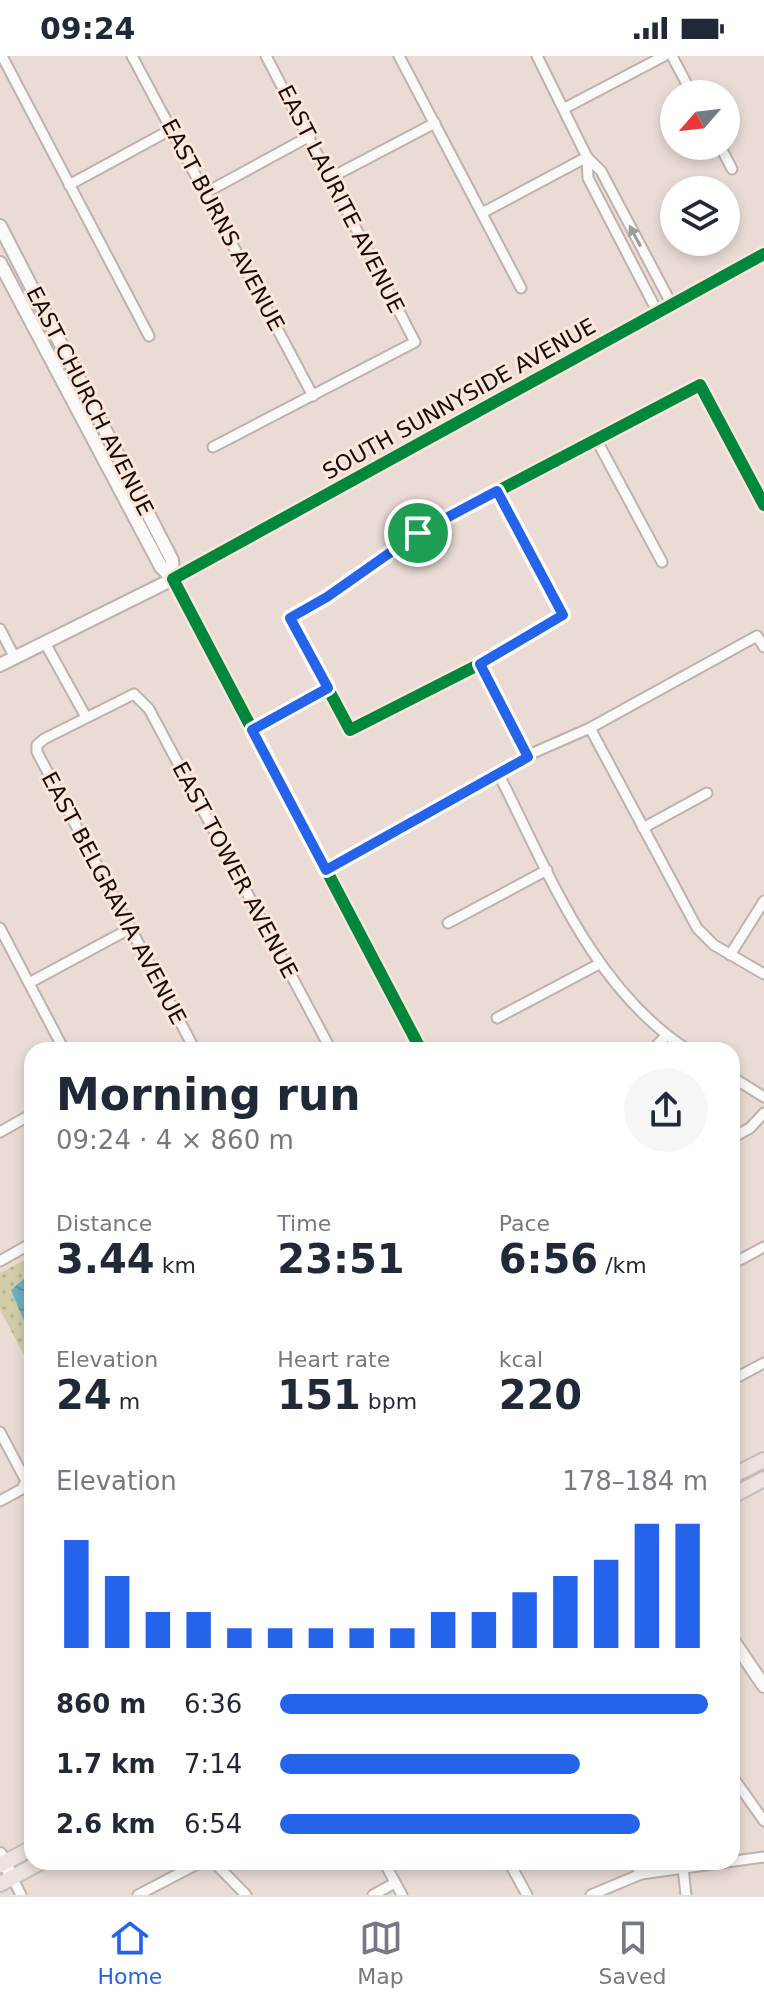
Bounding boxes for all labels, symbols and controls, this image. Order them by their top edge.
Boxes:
text: 09:24 [40,11,136,46]
north arrow [660,80,740,160]
map controls [660,80,740,256]
street label: EAST LAURITE AVENUE [273,81,409,317]
street label: EAST BURNS AVENUE [156,115,290,335]
button: layers [660,176,740,256]
one-way arrow [629,225,643,247]
street label: EAST CHURCH AVENUE [21,282,159,520]
street label: SOUTH SUNNYSIDE AVENUE [318,313,600,485]
pin [384,499,452,567]
icon: arrive [396,511,440,555]
street label: EAST TOWER AVENUE [167,758,303,982]
street label: EAST BELGRAVIA AVENUE [37,767,191,1029]
button: share [624,1068,708,1152]
text: Morning run [56,1069,361,1120]
text: 09:24 · 4 × 860 m [56,1125,294,1155]
text: Distance [56,1211,152,1236]
text: Time [277,1211,331,1236]
text: Pace [499,1211,550,1236]
text: 3.44 [56,1236,155,1282]
text: 23:51 [277,1236,405,1282]
text: 6:56 [499,1236,598,1282]
text: km [155,1253,196,1278]
text: /km [598,1253,647,1278]
text: Elevation [56,1347,158,1372]
text: Heart rate [277,1347,390,1372]
text: kcal [499,1347,543,1372]
text: 24 [56,1372,112,1418]
text: 151 [277,1372,361,1418]
text: 220 [499,1372,582,1418]
text: m [112,1389,140,1414]
text: bpm [361,1389,417,1414]
text: Elevation [56,1466,177,1496]
text: 178–184 m [562,1466,708,1496]
text: 860 m [56,1689,146,1719]
text: 6:36 [184,1689,242,1719]
text: 1.7 km [56,1749,156,1779]
text: 7:14 [184,1749,242,1779]
text: 2.6 km [56,1809,156,1839]
text: 6:54 [184,1809,242,1839]
tab: Home [97,1916,162,1989]
tab: Map [357,1916,404,1989]
tab: Saved [599,1916,667,1989]

